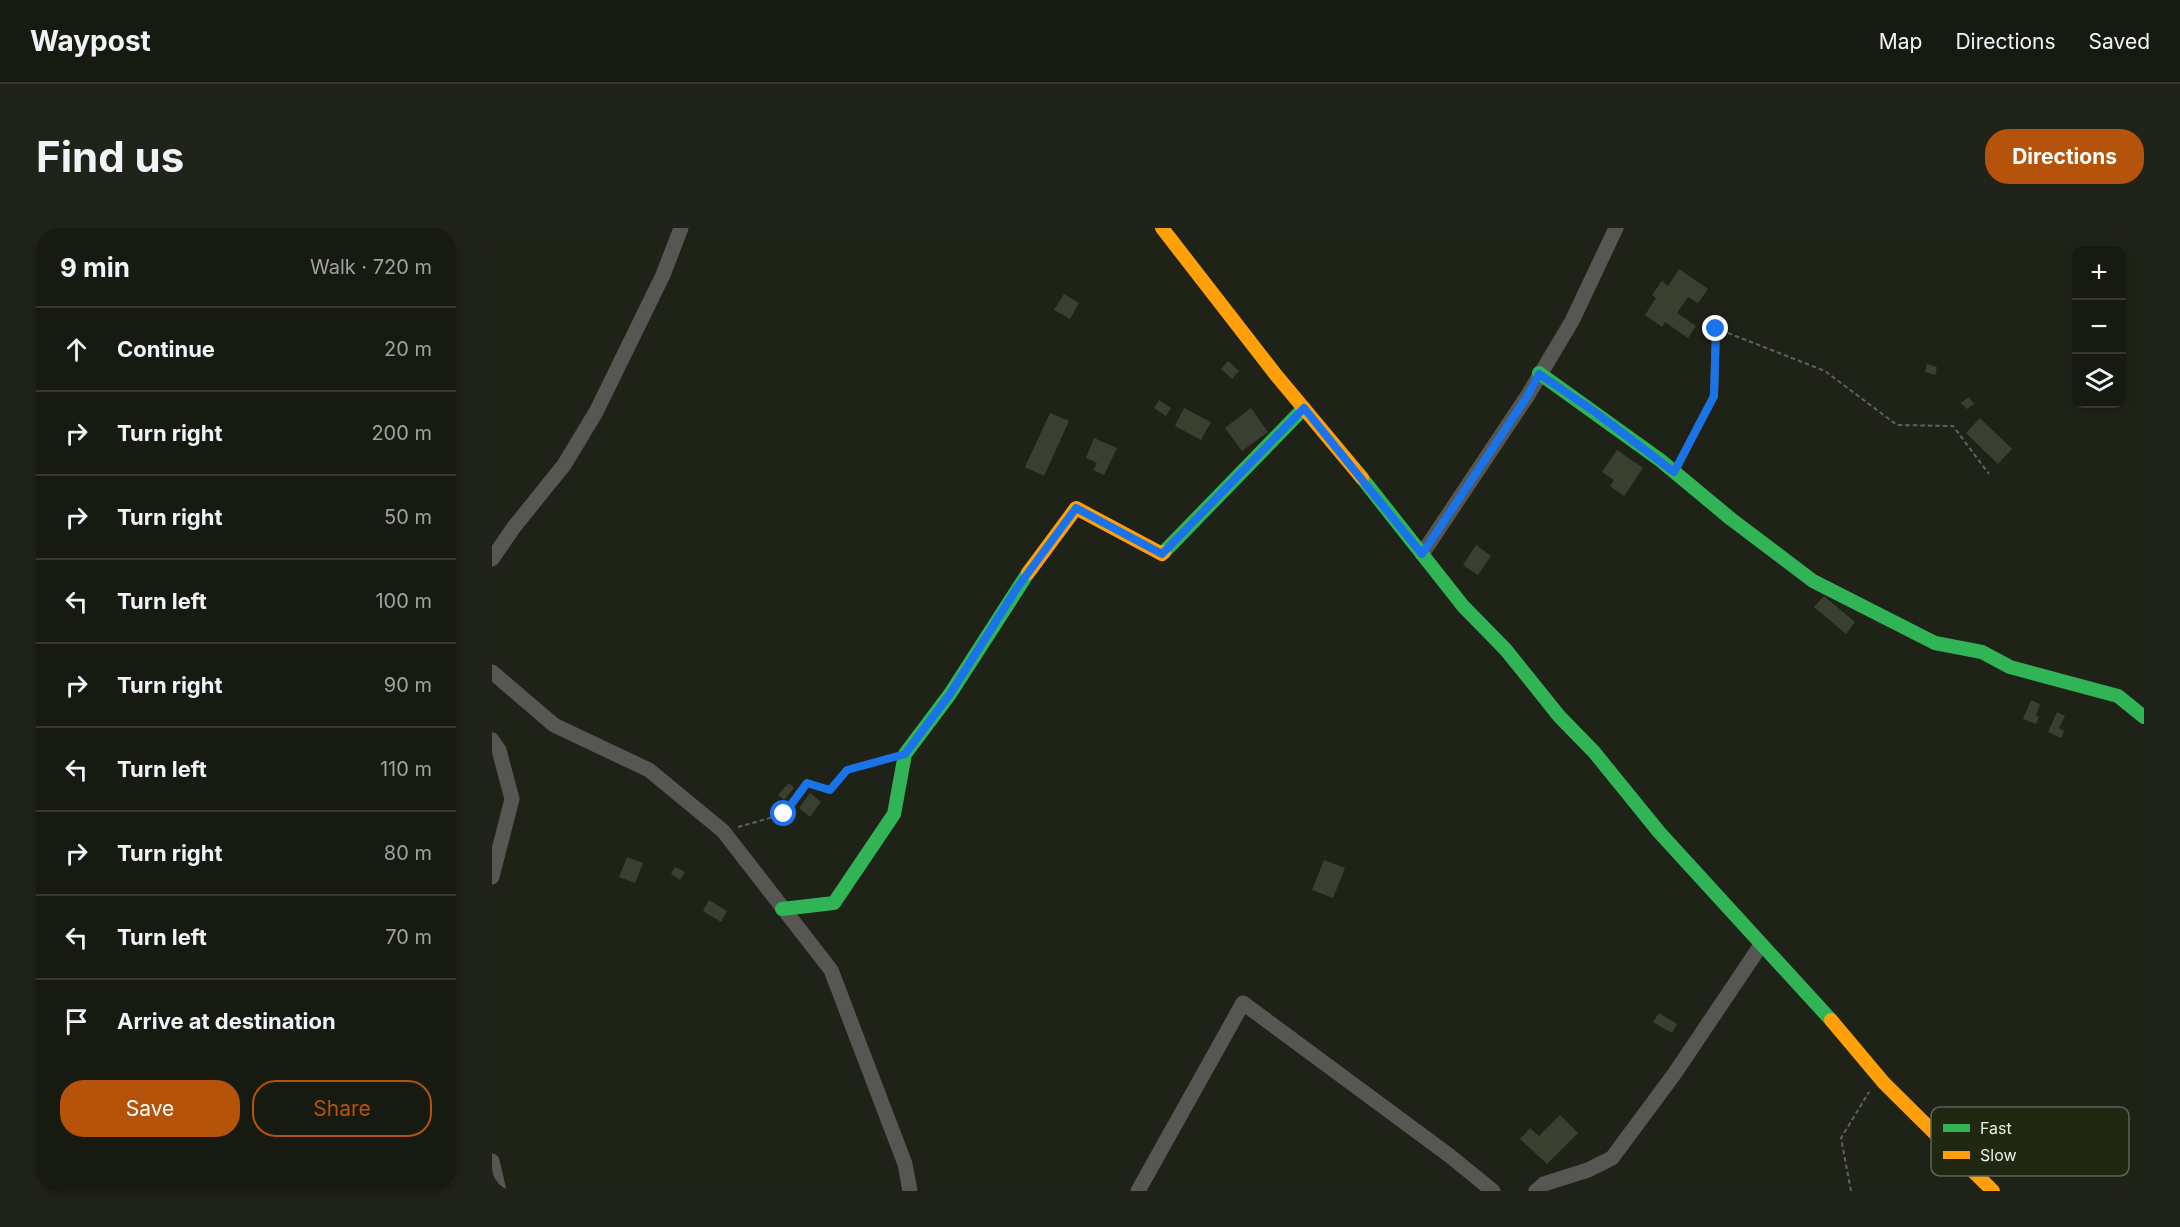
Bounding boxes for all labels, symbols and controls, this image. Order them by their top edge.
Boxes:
text: Waypost [30,24,151,58]
text: Map [1879,29,1922,54]
text: Directions [1955,29,2056,54]
text: Saved [2089,29,2150,54]
button: Directions [1985,129,2144,184]
text: Find us [36,131,184,182]
map controls [2072,246,2126,408]
button: + [2072,246,2126,300]
text: 9 min [60,252,130,283]
text: Walk · 720 m [310,255,432,279]
button: − [2072,300,2126,354]
route end [1702,315,1728,341]
icon: ahead [60,333,93,366]
text: Continue [117,336,215,362]
text: 20 m [384,337,432,361]
button: layers [2072,354,2126,408]
icon: right [60,417,93,450]
text: Turn right [117,420,223,446]
text: 200 m [371,421,432,445]
icon: right [60,501,93,534]
text: Turn right [117,504,223,530]
text: 50 m [384,505,432,529]
icon: left [60,585,93,618]
text: Turn left [117,588,207,614]
text: 100 m [375,589,432,613]
icon: right [60,669,93,702]
text: Turn right [117,672,223,698]
text: 90 m [384,673,432,697]
icon: left [60,753,93,786]
text: Turn left [117,756,207,782]
text: 110 m [380,757,432,781]
route start [770,800,796,826]
icon: right [60,837,93,870]
text: Turn right [117,840,223,866]
text: 80 m [384,841,432,865]
icon: left [60,921,93,954]
text: Turn left [117,924,207,950]
text: 70 m [385,925,432,949]
icon: arrive [60,1005,93,1038]
text: Arrive at destination [117,1008,336,1034]
button: Save [60,1080,240,1137]
button: Share [252,1080,432,1137]
legend [1931,1107,2129,1176]
text: Fast [1980,1118,2012,1138]
text: Slow [1980,1145,2017,1165]

